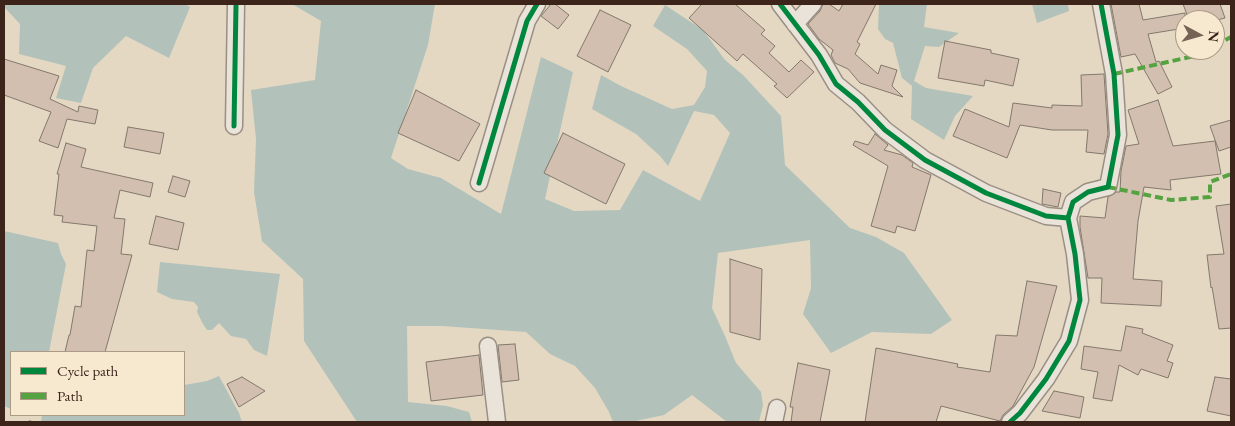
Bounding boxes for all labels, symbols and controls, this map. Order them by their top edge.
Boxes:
north arrow [1175,10,1225,60]
text: N [1204,30,1223,43]
legend [10,351,185,416]
text: Cycle path [57,361,118,380]
text: Path [57,386,83,405]

